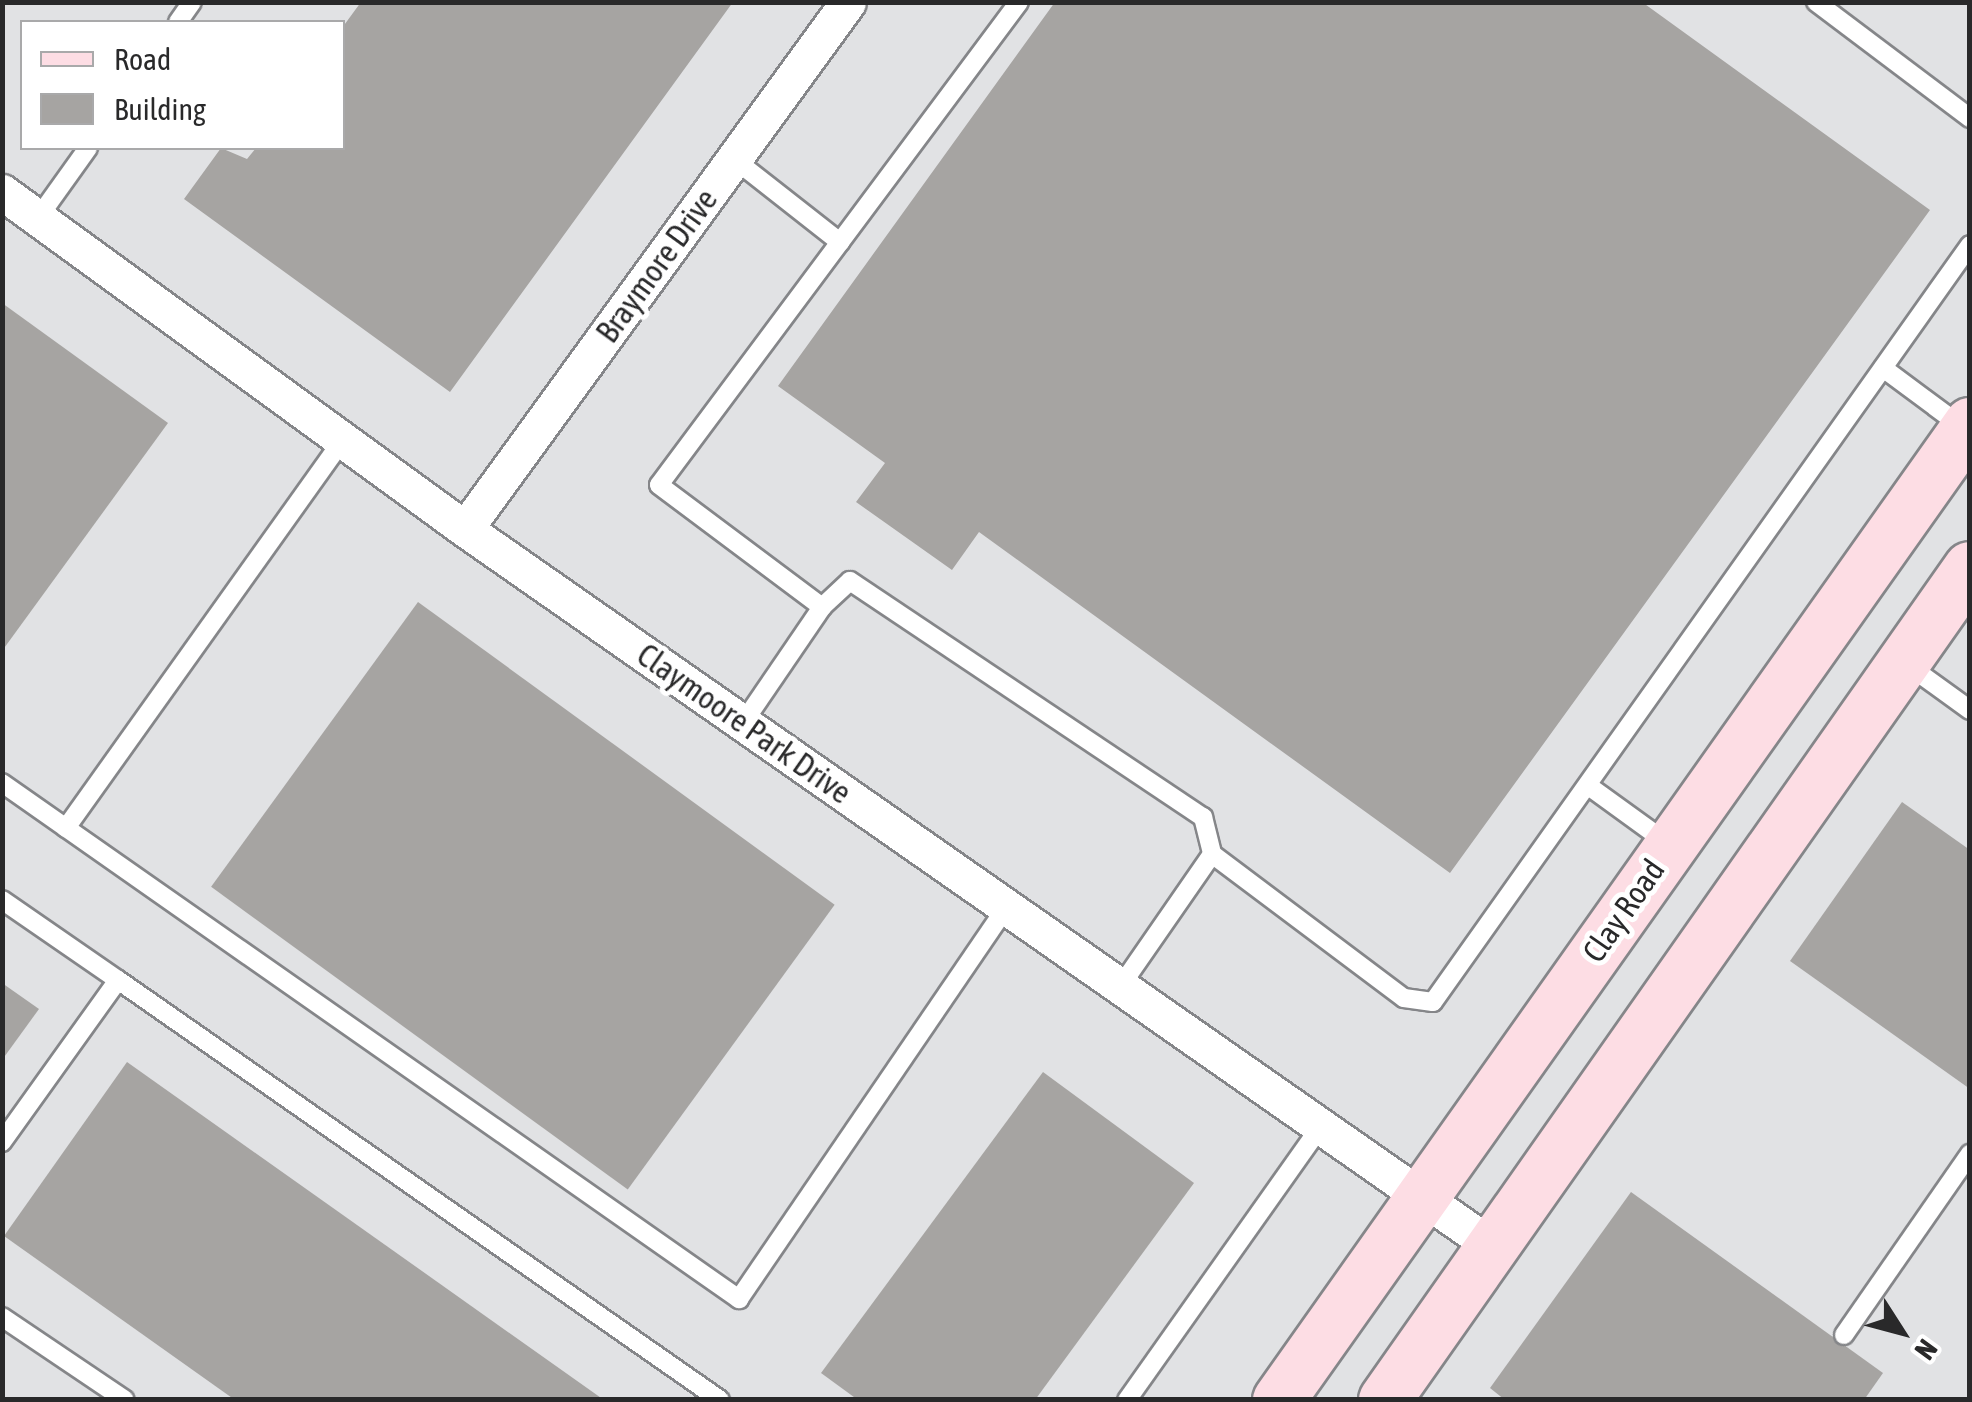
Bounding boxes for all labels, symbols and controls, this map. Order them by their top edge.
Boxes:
legend [20,20,345,150]
text: Road [114,42,171,76]
text: Building [114,92,206,126]
street label: Braymore Drive [588,182,726,350]
street label: Claymoore Park Drive [630,636,858,812]
street label: Clay Road [1575,852,1673,970]
north arrow [1852,1282,1952,1382]
text: N [1908,1334,1944,1366]

